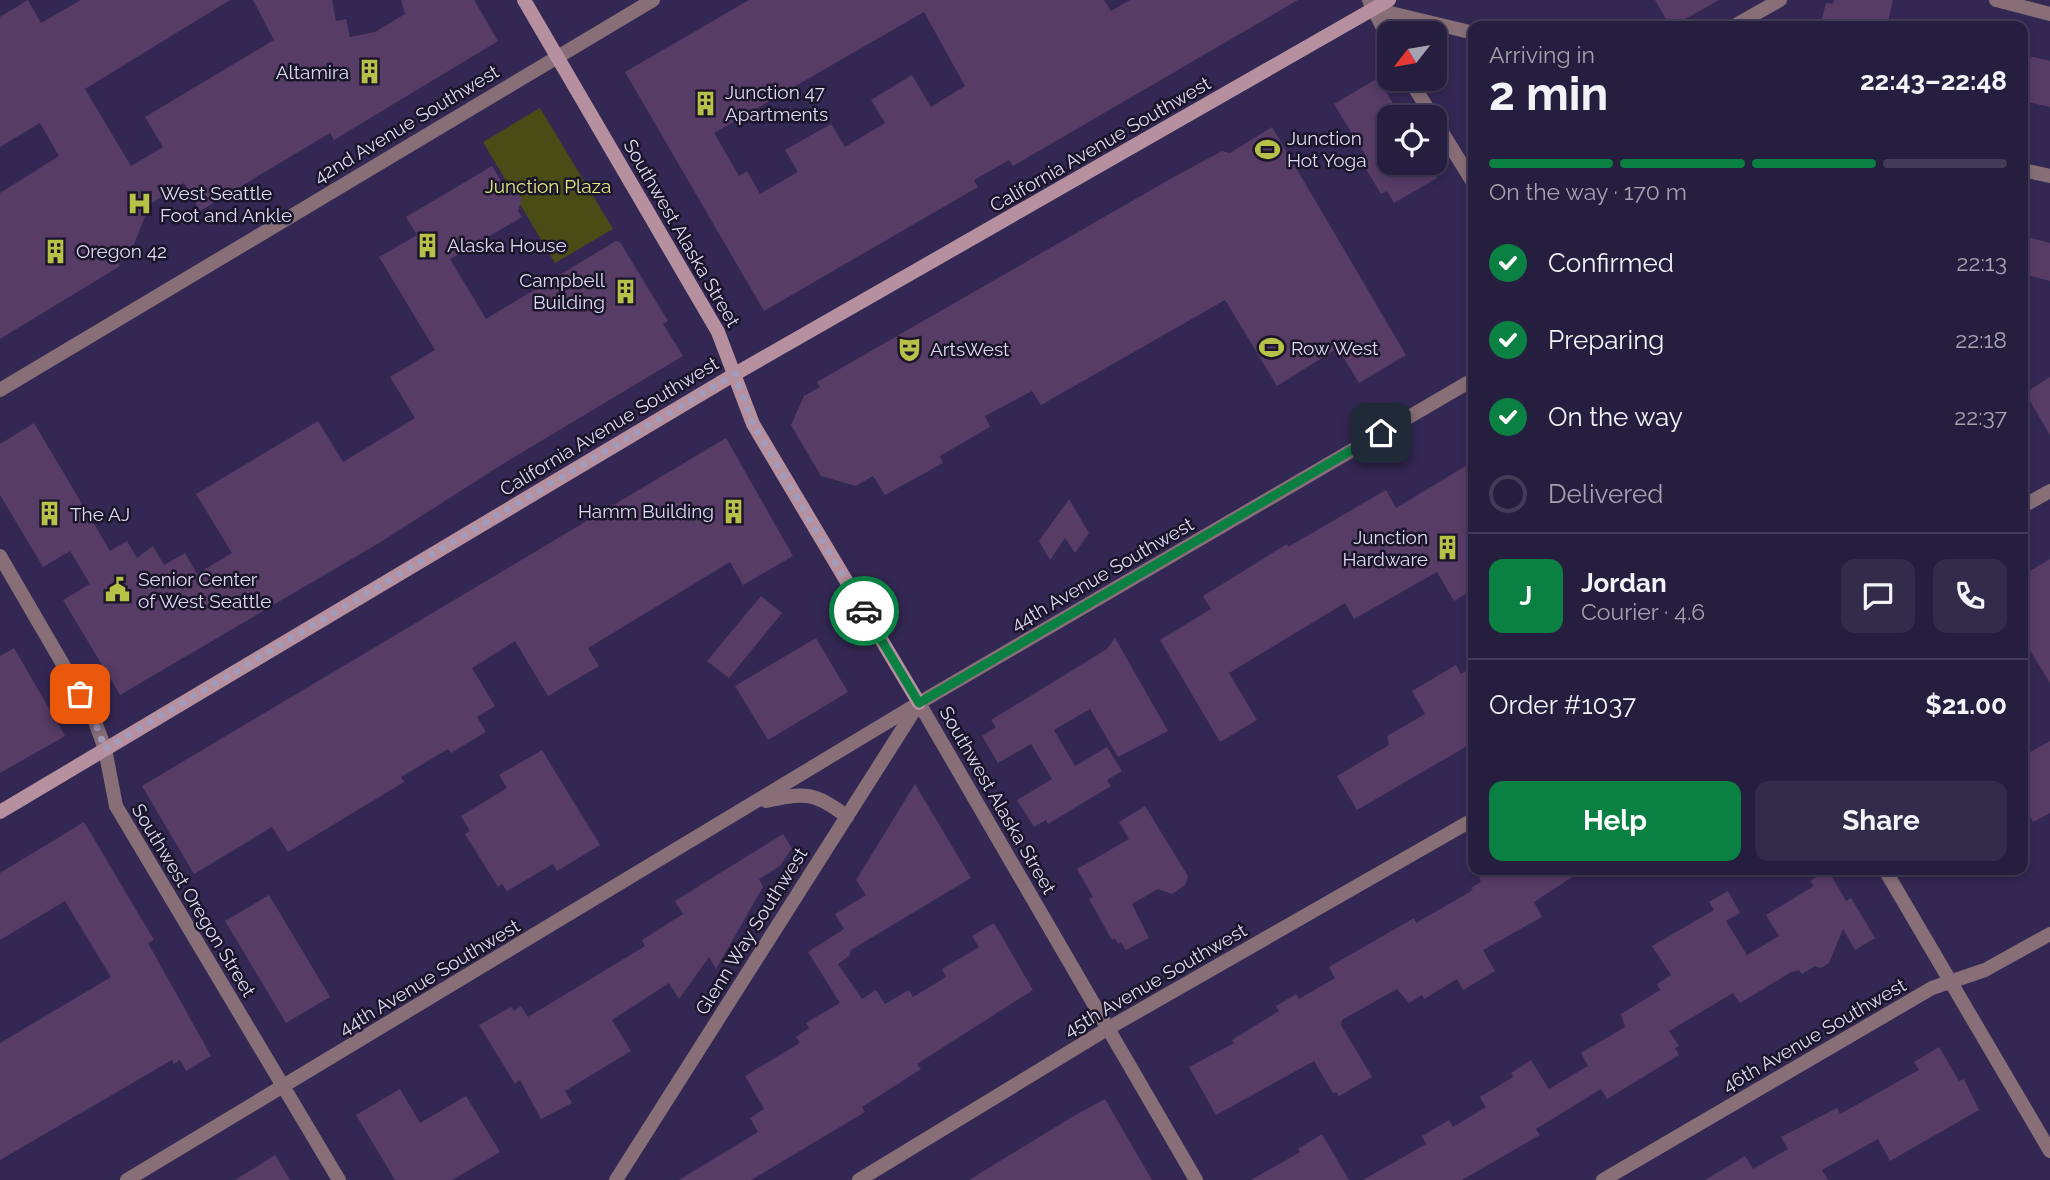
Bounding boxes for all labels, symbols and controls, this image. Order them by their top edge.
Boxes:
north arrow [1377,21,1447,91]
map controls [1377,21,1447,175]
text: Arriving in [1489,41,1595,68]
building icon: Altamira [355,58,383,86]
street label: 42nd Avenue Southwest [309,60,503,188]
place label: Altamira [276,61,349,83]
text: 22:43–22:48 [1860,66,2007,96]
text: 2 min [1489,67,1608,121]
street label: California Avenue Southwest [986,71,1215,216]
place label: Junction 47 Apartments [725,81,828,125]
building icon: Junction 47 Apartments [691,89,719,117]
button: locate [1377,105,1447,175]
place label: Junction Hot Yoga [1287,127,1367,171]
street label: Southwest Alaska Street [619,135,745,331]
sports icon: Junction Hot Yoga [1253,135,1281,163]
park label: Junction Plaza [485,175,611,197]
text: On the way · 170 m [1489,178,1687,205]
place label: West Seattle Foot and Ankle [160,182,292,226]
hospital icon: West Seattle Foot and Ankle [126,190,154,218]
building icon: Alaska House [413,231,441,259]
place label: Alaska House [447,234,567,256]
building icon: Oregon 42 [42,237,70,265]
place label: Oregon 42 [76,240,167,262]
icon: check [1489,244,1527,282]
text: Confirmed [1548,248,1674,278]
text: 22:13 [1957,249,2007,276]
place label: Campbell Building [519,269,606,313]
building icon: Campbell Building [611,277,639,305]
icon: check [1489,321,1527,359]
text: Preparing [1548,325,1664,355]
text: 22:18 [1955,326,2007,353]
sports icon: Row West [1257,334,1285,362]
theatre icon: ArtsWest [896,335,924,363]
place label: Row West [1291,337,1379,359]
place label: ArtsWest [930,338,1010,360]
street label: California Avenue Southwest [496,352,723,500]
icon: check [1489,398,1527,436]
text: On the way [1548,402,1683,432]
pin [1351,403,1411,463]
text: 22:37 [1954,403,2007,430]
icon: home [1362,414,1400,452]
text: Delivered [1548,479,1663,509]
building icon: Hamm Building [720,497,748,525]
building icon: The AJ [36,500,64,528]
place label: Hamm Building [578,500,714,522]
place label: The AJ [70,503,130,525]
street label: 44th Avenue Southwest [1007,512,1198,635]
place label: Junction Hardware [1342,526,1428,570]
building icon: Junction Hardware [1434,534,1462,562]
button: chat [1841,559,1915,633]
button: phone [1933,559,2007,633]
place label: Senior Center of West Seattle [138,568,271,612]
text: Jordan [1581,568,1667,598]
public building icon: Senior Center of West Seattle [104,576,132,604]
courier [829,576,899,646]
text: J [1520,581,1532,611]
icon: car [845,592,883,630]
text: Courier · 4.6 [1581,598,1705,625]
pin [50,664,110,724]
icon: bag [61,675,99,713]
text: Order #1037 [1489,690,1636,720]
text: $21.00 [1925,690,2007,720]
street label: Southwest Alaska Street [935,702,1061,898]
button: Help [1489,781,1741,861]
button: Share [1755,781,2007,861]
street label: Southwest Oregon Street [128,799,261,1001]
street label: Glenn Way Southwest [691,843,812,1019]
street label: 44th Avenue Southwest [335,914,524,1040]
street label: 45th Avenue Southwest [1060,918,1251,1041]
street label: 46th Avenue Southwest [1718,973,1910,1097]

